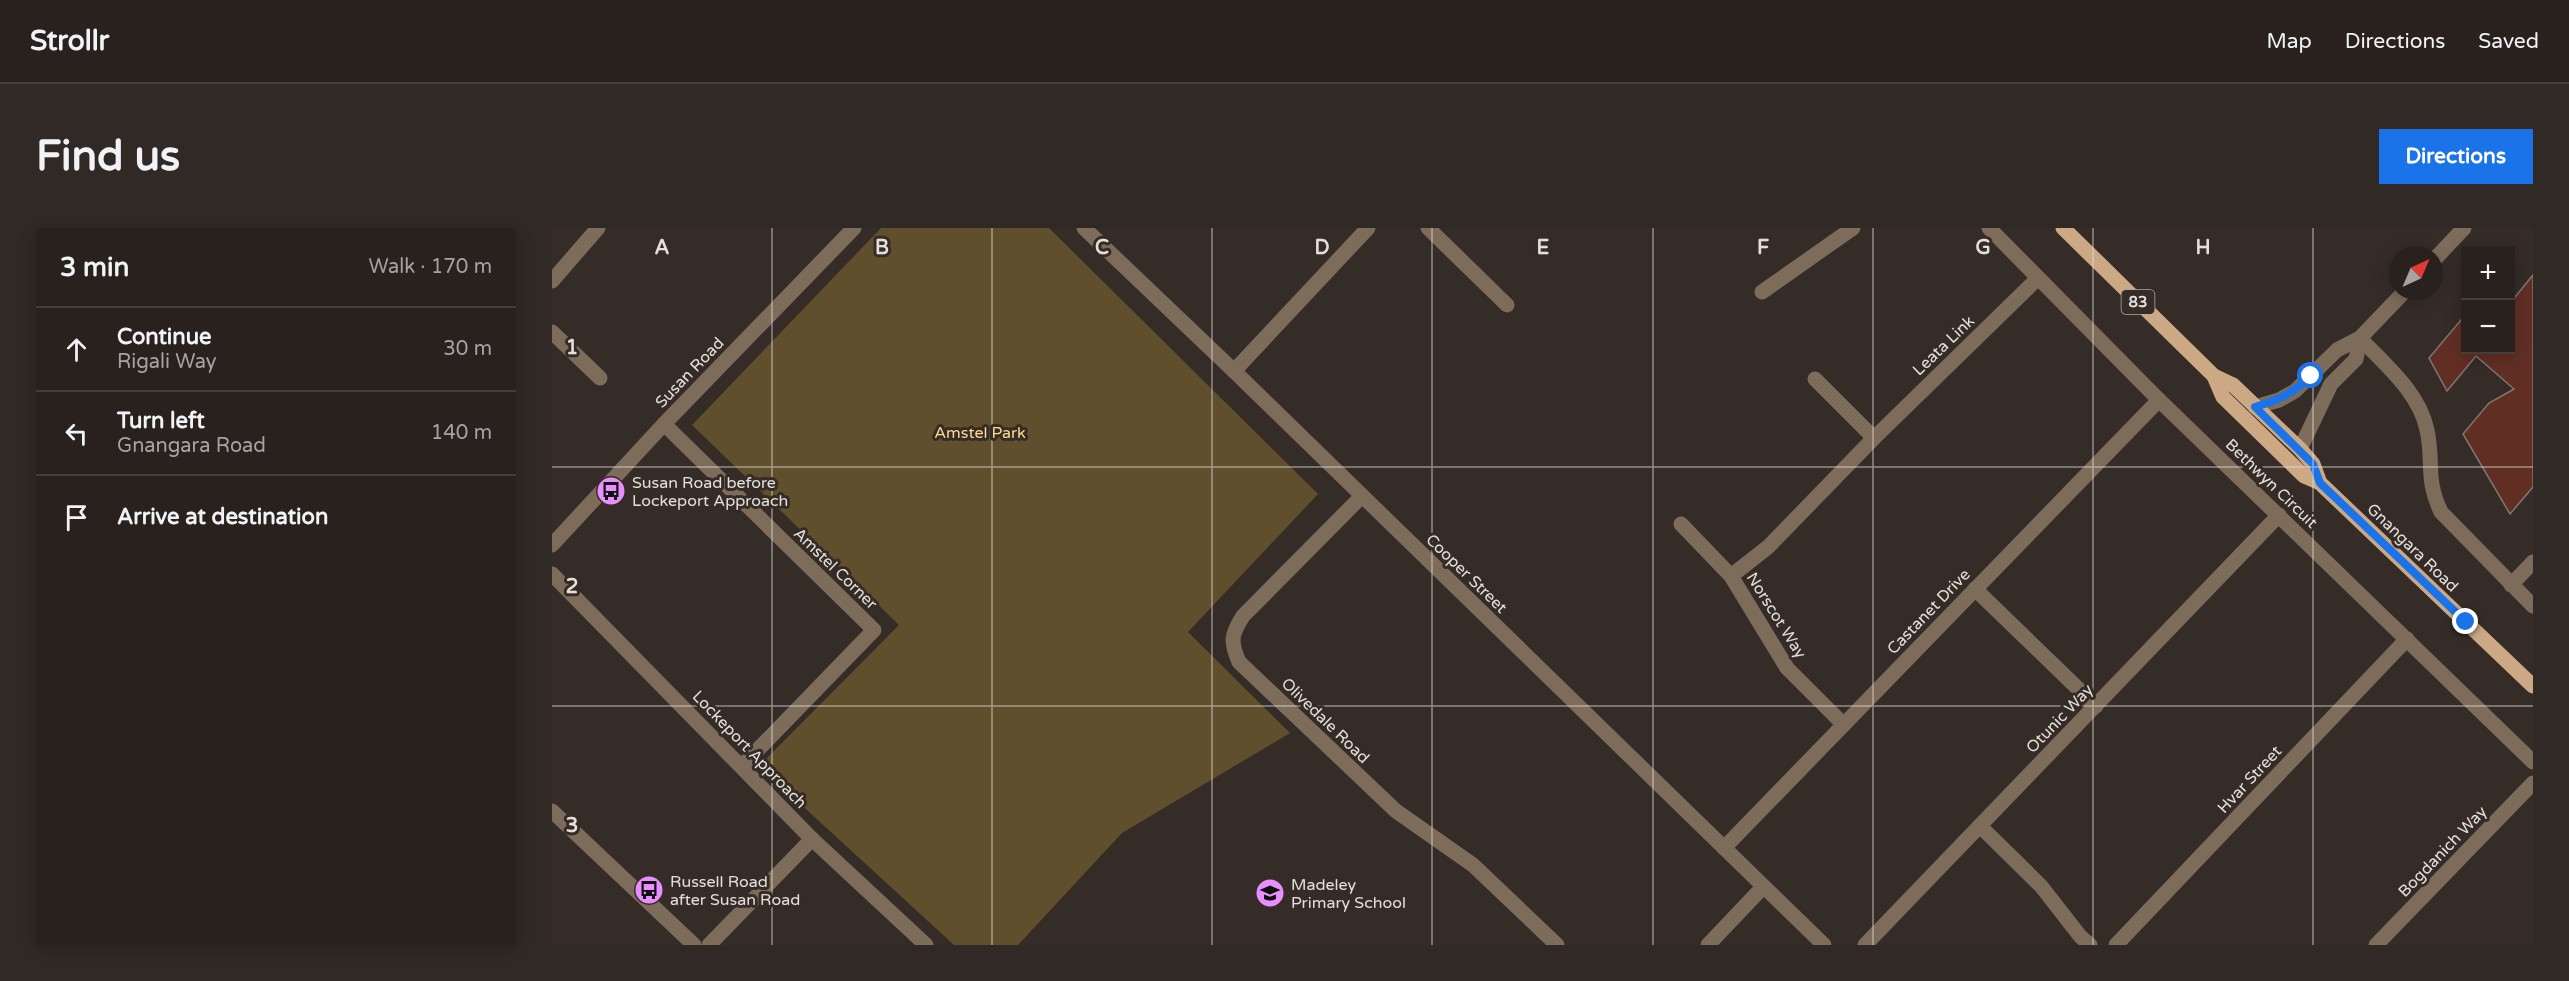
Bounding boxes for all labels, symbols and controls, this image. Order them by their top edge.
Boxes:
text: Strollr [30,24,109,58]
text: Map [2266,29,2312,54]
text: Directions [2345,29,2445,54]
text: Saved [2478,29,2539,54]
button: Directions [2379,129,2533,184]
text: Find us [36,131,180,182]
text: A [655,236,670,260]
text: B [875,236,889,260]
text: C [1095,236,1109,260]
text: D [1314,236,1330,260]
text: E [1537,236,1550,260]
text: F [1757,236,1769,260]
text: G [1975,236,1991,260]
text: H [2195,236,2211,260]
north arrow [2389,246,2443,300]
map controls [2461,246,2515,354]
button: + [2461,246,2515,300]
text: 3 min [60,252,129,283]
text: Walk · 170 m [369,255,492,279]
road number: 83 [2122,290,2154,314]
button: − [2461,300,2515,354]
street label: Leata Link [1909,311,1979,380]
text: Continue [117,324,212,350]
icon: ahead [60,333,93,366]
street label: Susan Road [651,333,728,412]
text: 1 [566,336,578,360]
text: 30 m [443,337,492,361]
text: Rigali Way [117,350,216,374]
route start [2297,362,2323,388]
text: Turn left [117,408,205,434]
icon: left [60,417,93,450]
text: 140 m [431,421,492,445]
park label: Amstel Park [934,423,1026,443]
text: Gnangara Road [117,434,266,458]
street label: Bethwyn Circuit [2221,435,2322,533]
place label: Susan Road before Lockeport Approach [632,473,788,511]
bus stop icon: Susan Road before Lockeport Approach [595,475,627,507]
street label: Gnangara Road [2362,499,2462,596]
icon: arrive [60,501,93,534]
text: Arrive at destination [117,504,328,530]
street label: Amstel Corner [789,524,882,614]
street label: Cooper Street [1421,530,1511,618]
street label: Castanet Drive [1883,565,1975,659]
street label: Norscot Way [1742,569,1811,663]
text: 2 [566,575,578,599]
route end [2452,608,2478,634]
street label: Olivedale Road [1277,674,1374,768]
street label: Otunic Way [2022,680,2098,757]
street label: Lockeport Approach [688,687,811,813]
street label: Hvar Street [2213,742,2286,818]
street label: Bogdanich Way [2394,802,2492,901]
text: 3 [566,814,578,838]
place label: Russell Road after Susan Road [670,872,800,910]
bus stop icon: Russell Road after Susan Road [633,874,665,906]
place label: Madeley Primary School [1291,875,1406,913]
school or university icon: Madeley Primary School [1254,877,1286,909]

